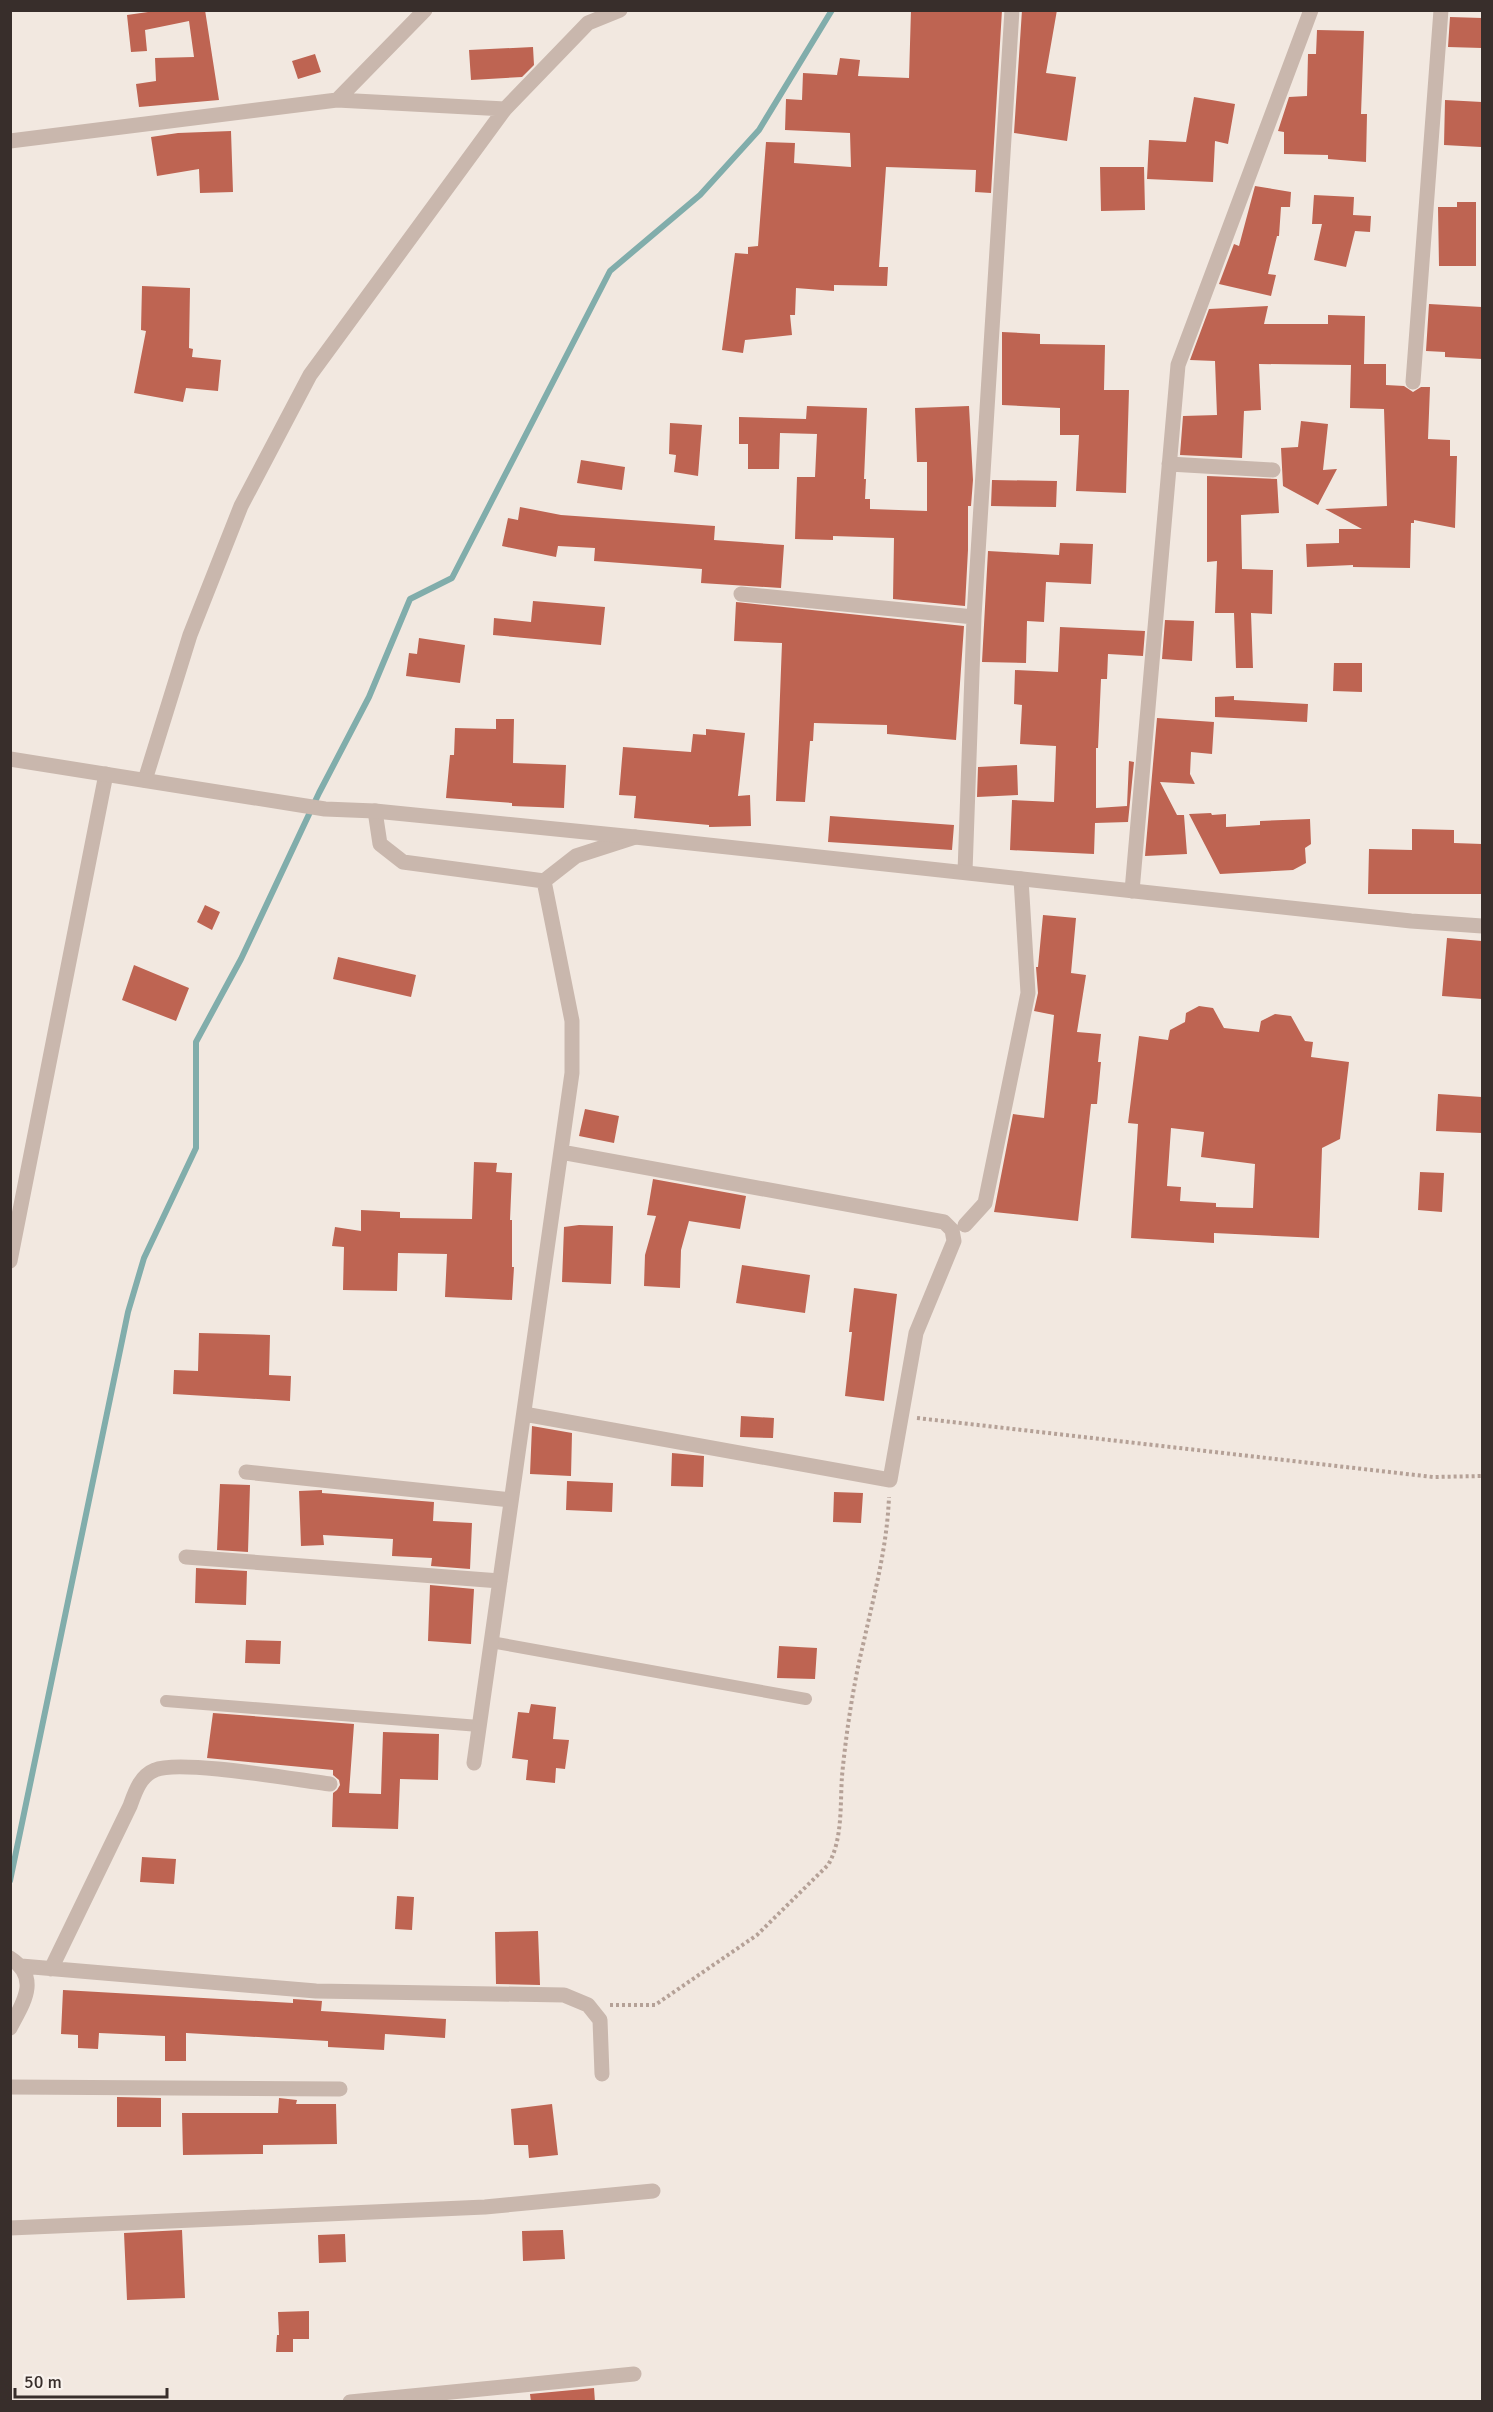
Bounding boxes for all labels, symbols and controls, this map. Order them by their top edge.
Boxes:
scale bar [15,2361,166,2399]
text: 50 m [24,2371,62,2393]

